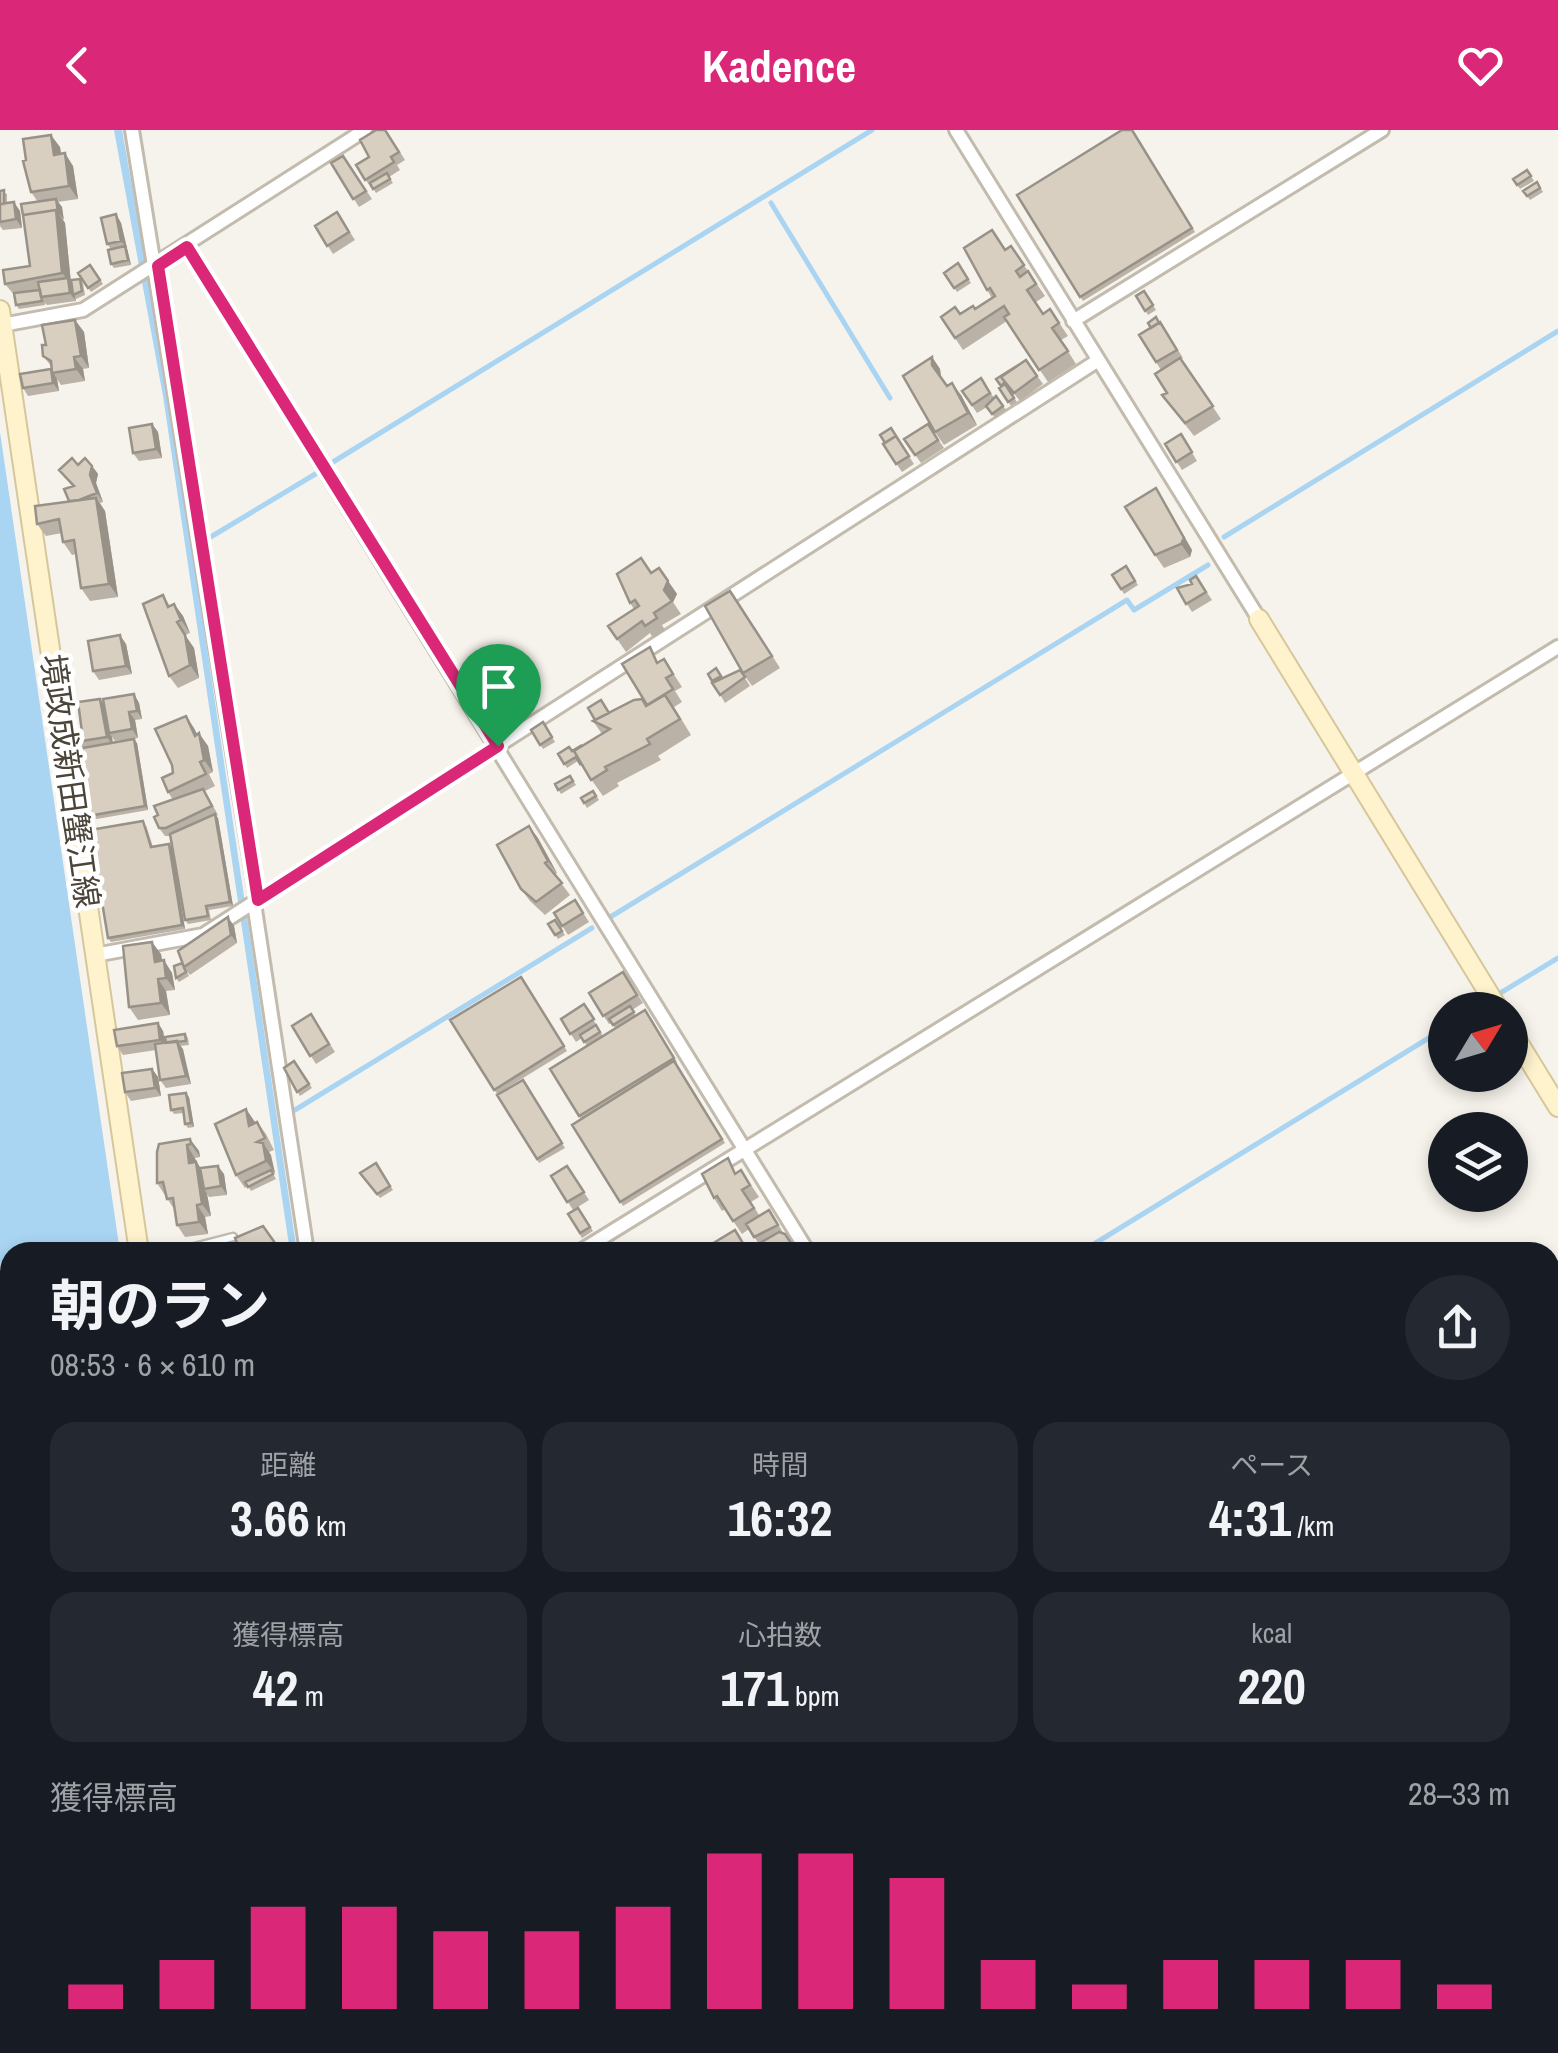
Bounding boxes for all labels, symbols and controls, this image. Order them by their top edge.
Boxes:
text: Kadence [702,35,856,96]
icon: back [50,38,105,93]
icon: heart [1453,38,1508,93]
pin [456,644,541,747]
street label: 境政成新田蟹江線 [31,651,110,911]
icon: arrive [471,659,526,714]
north arrow [1428,992,1528,1092]
map controls [1428,992,1528,1212]
button: layers [1428,1112,1528,1212]
text: 朝のラン [50,1268,270,1342]
button: share [1405,1275,1510,1380]
text: 08:53 · 6 × 610 m [50,1343,255,1386]
text: 距離 [260,1446,316,1484]
text: 時間 [752,1446,808,1484]
text: ペース [1230,1446,1313,1484]
text: 3.66 [230,1484,310,1552]
text: 16:32 [728,1484,832,1552]
text: 4:31 [1209,1484,1291,1552]
text: km [310,1507,347,1545]
text: /km [1291,1507,1334,1545]
text: kcal [1251,1614,1292,1652]
text: 獲得標高 [232,1616,344,1654]
text: 心拍数 [738,1616,822,1654]
text: 220 [1237,1652,1306,1720]
text: 42 [253,1654,298,1722]
text: 171 [720,1654,789,1722]
text: m [298,1677,324,1715]
text: bpm [789,1677,840,1715]
text: 28–33 m [1408,1772,1510,1815]
text: 獲得標高 [50,1776,178,1819]

